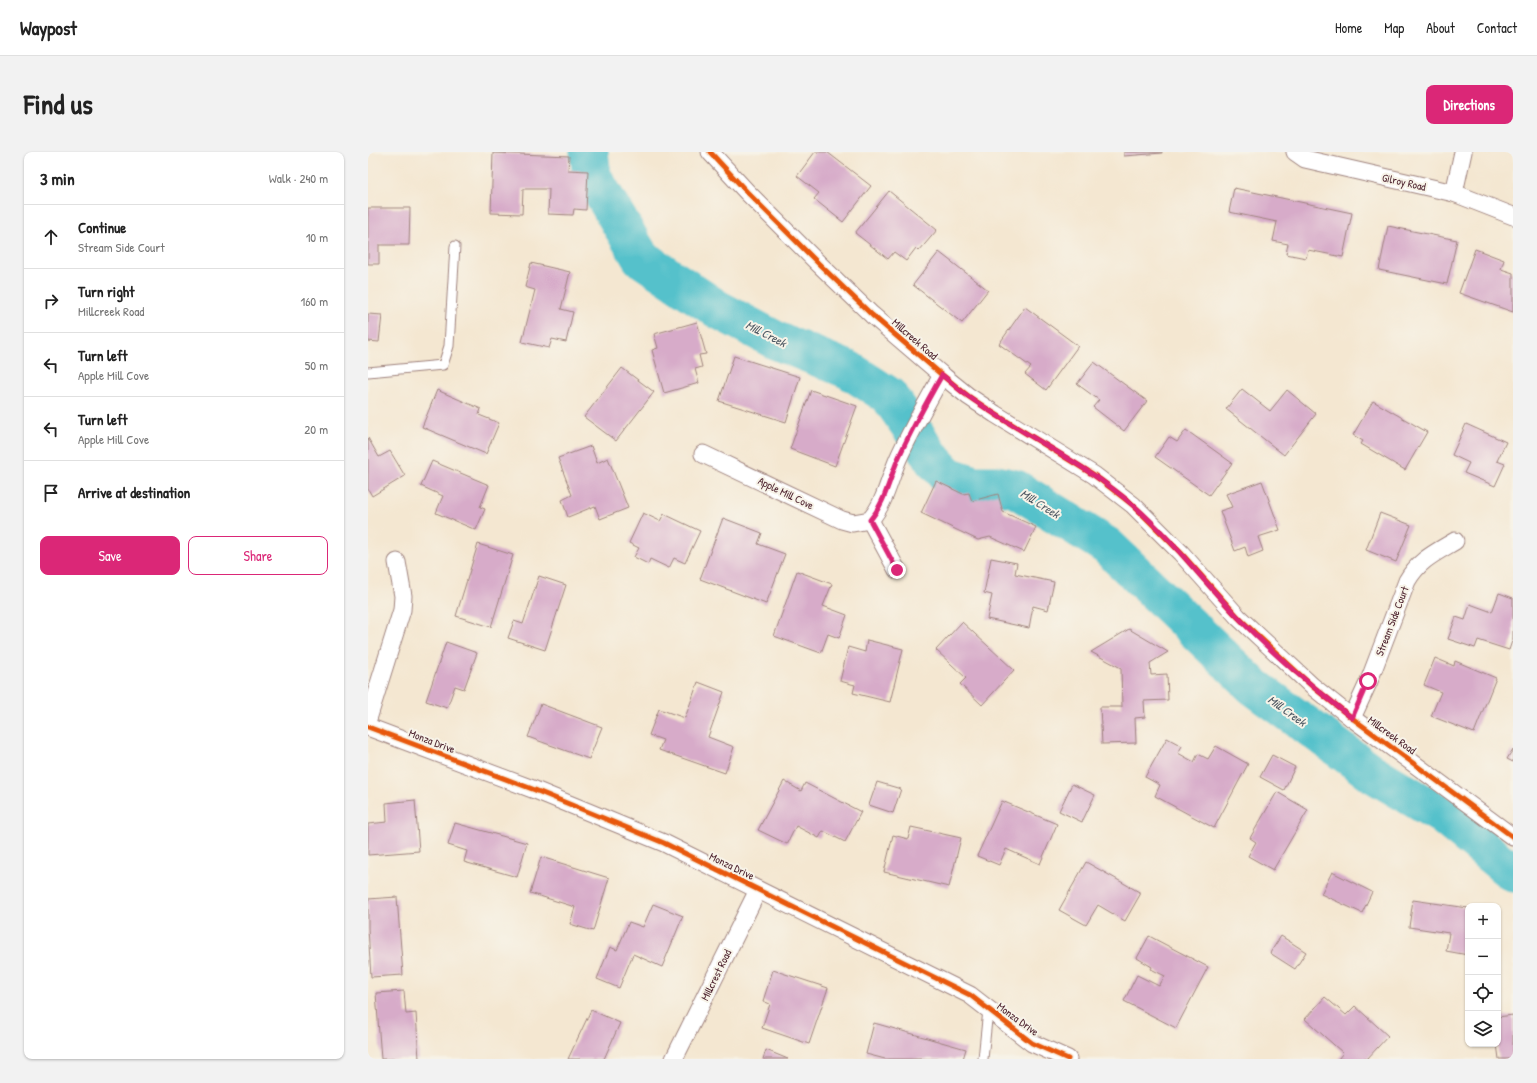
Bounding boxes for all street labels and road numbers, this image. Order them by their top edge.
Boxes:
street label: Gilroy Road [1381,170,1428,194]
street label: Millcreek Road [889,315,941,363]
street label: Apple Mill Cove [756,474,817,513]
street label: Stream Side Court [1372,584,1412,658]
street label: Millcreek Road [1365,713,1419,758]
street label: Monza Drive [407,726,458,756]
street label: Monza Drive [707,849,757,883]
street label: Millcrest Road [698,946,735,1003]
street label: Monza Drive [994,999,1042,1039]

